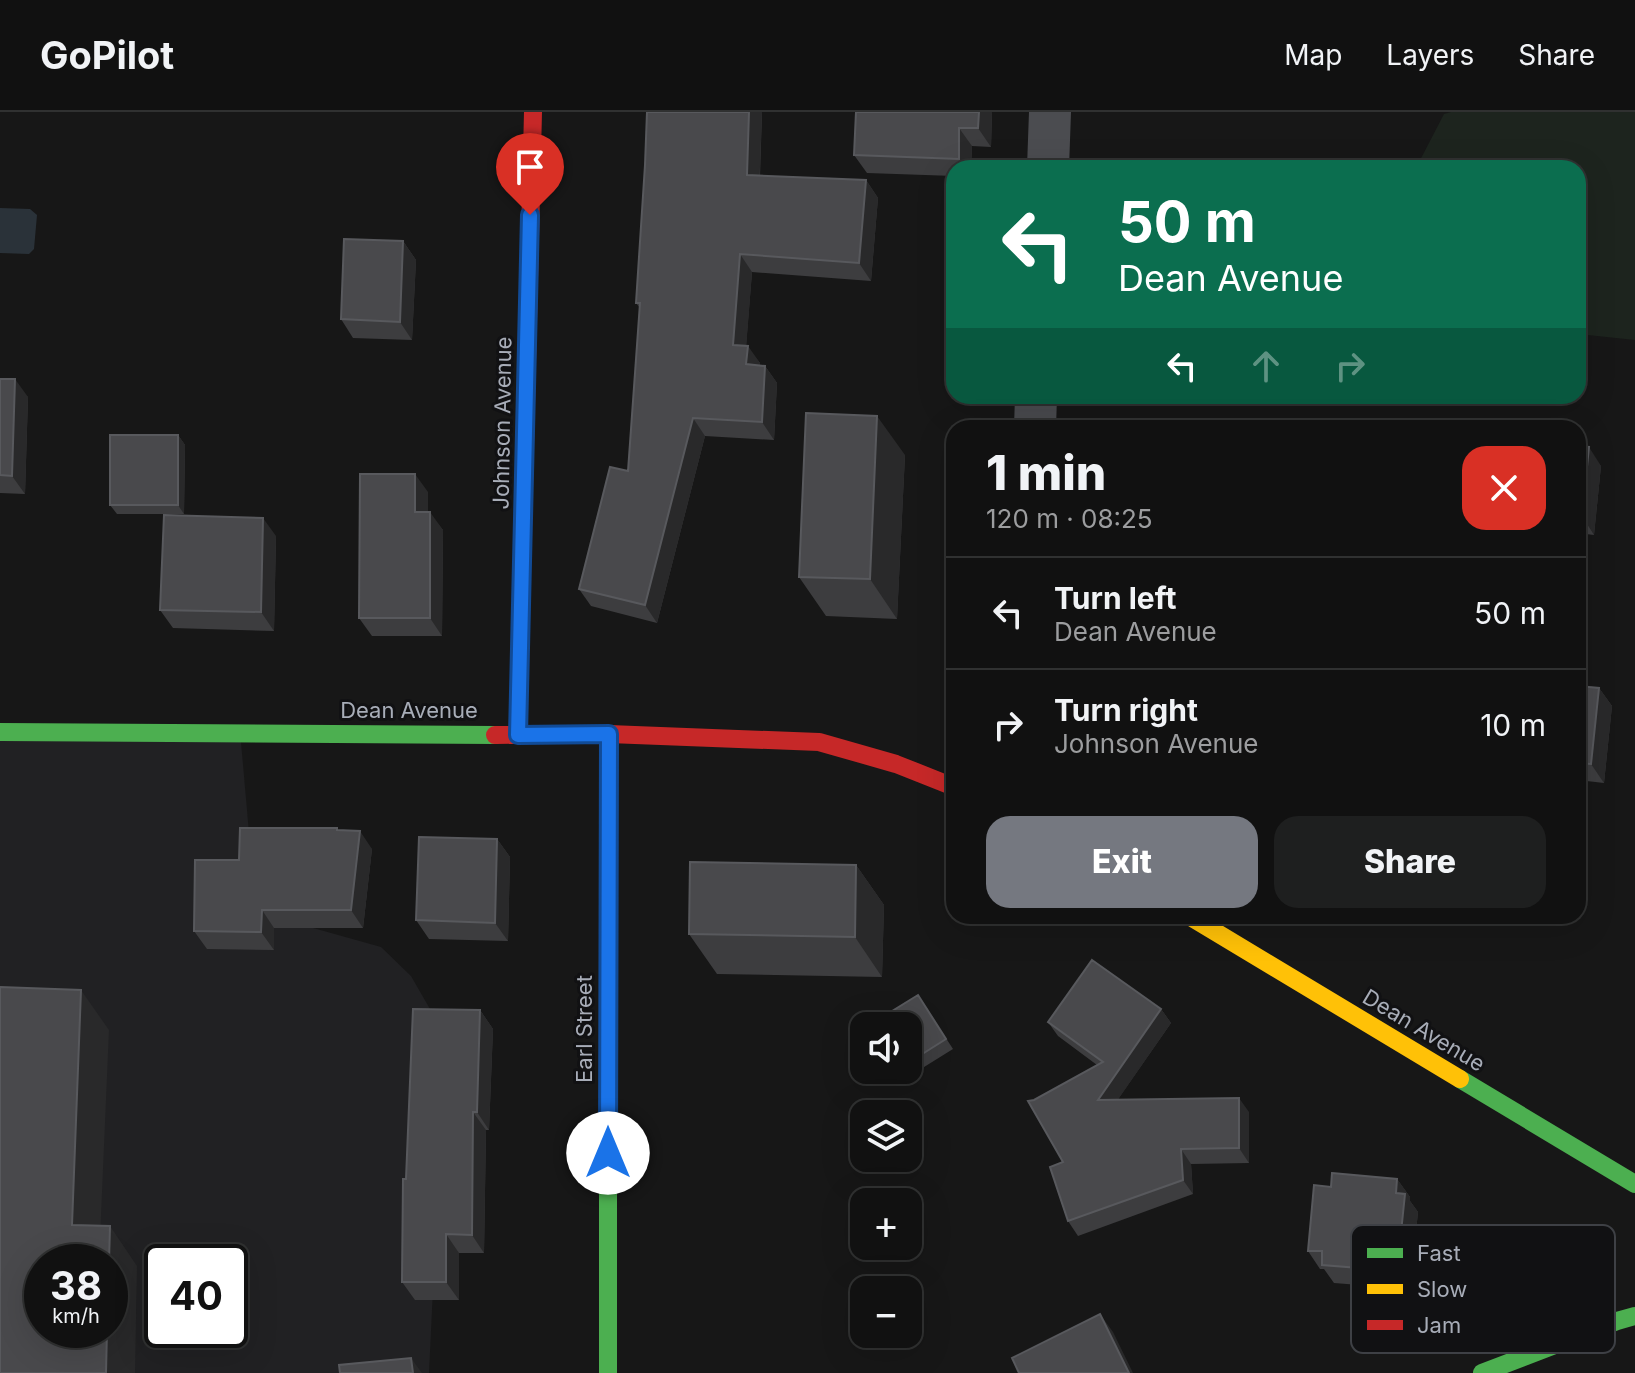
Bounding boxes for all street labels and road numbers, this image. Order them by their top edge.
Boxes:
street label: Johnson Avenue [487,336,517,510]
street label: Dean Avenue [340,697,478,723]
street label: Earl Street [571,975,597,1083]
street label: Dean Avenue [1358,983,1490,1077]

